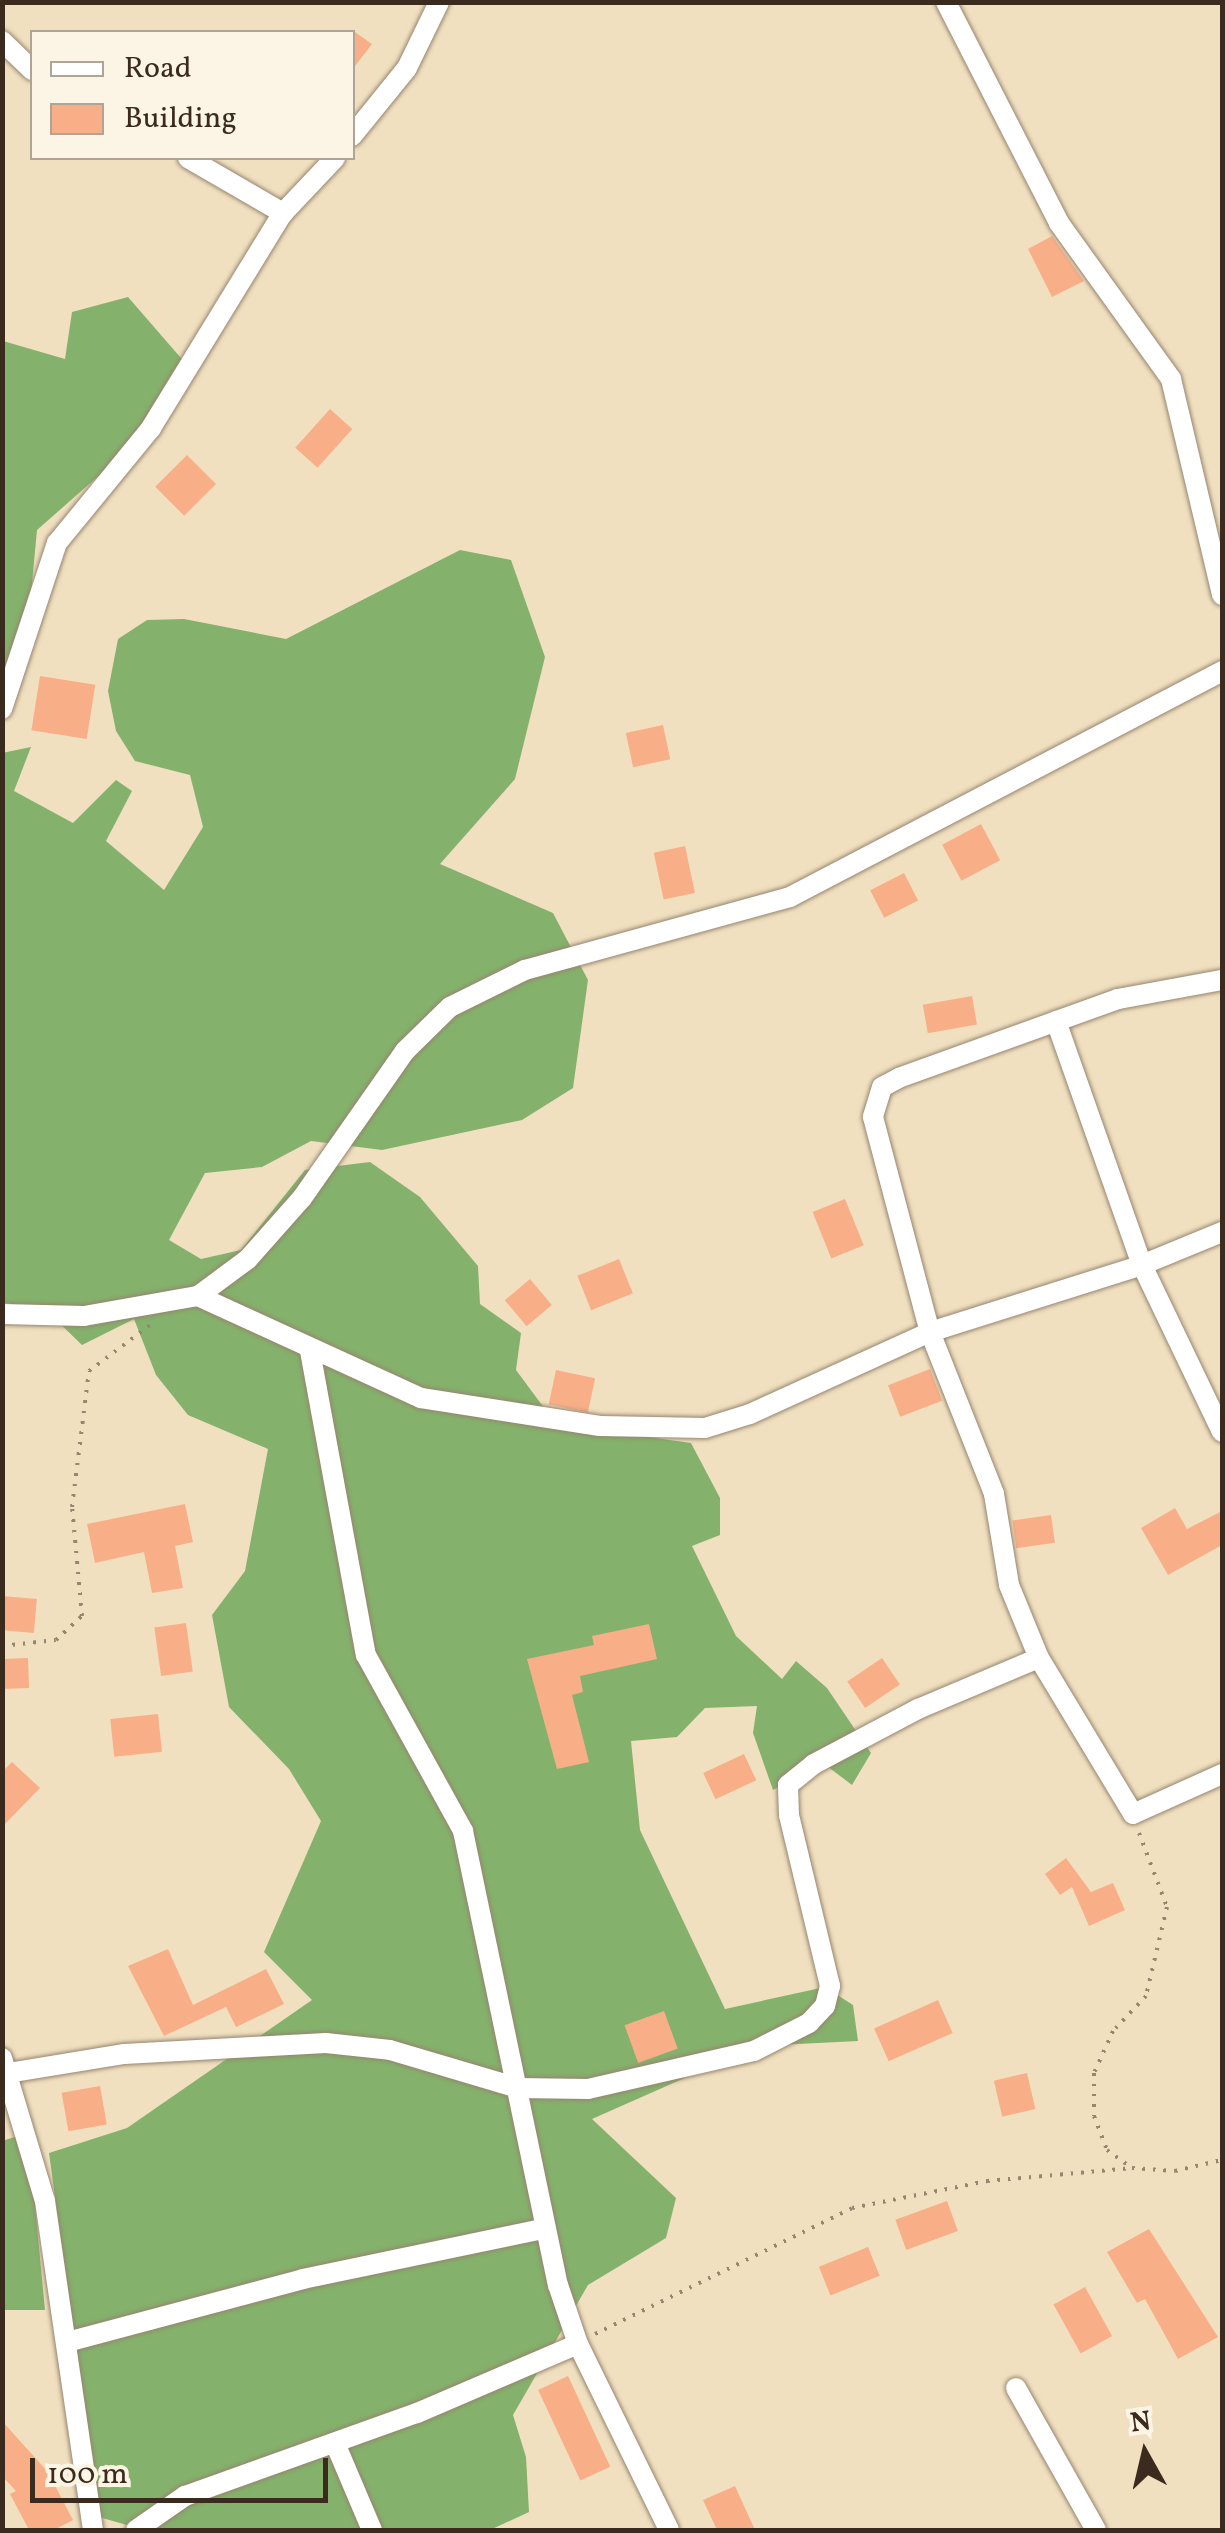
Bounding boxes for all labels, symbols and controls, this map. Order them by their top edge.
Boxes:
legend [30,30,355,160]
text: Road [124,48,192,90]
text: Building [124,98,237,140]
text: N [1128,2402,1154,2444]
north arrow [1095,2403,1195,2503]
scale bar [35,2438,332,2500]
text: 100 m [47,2454,128,2496]

